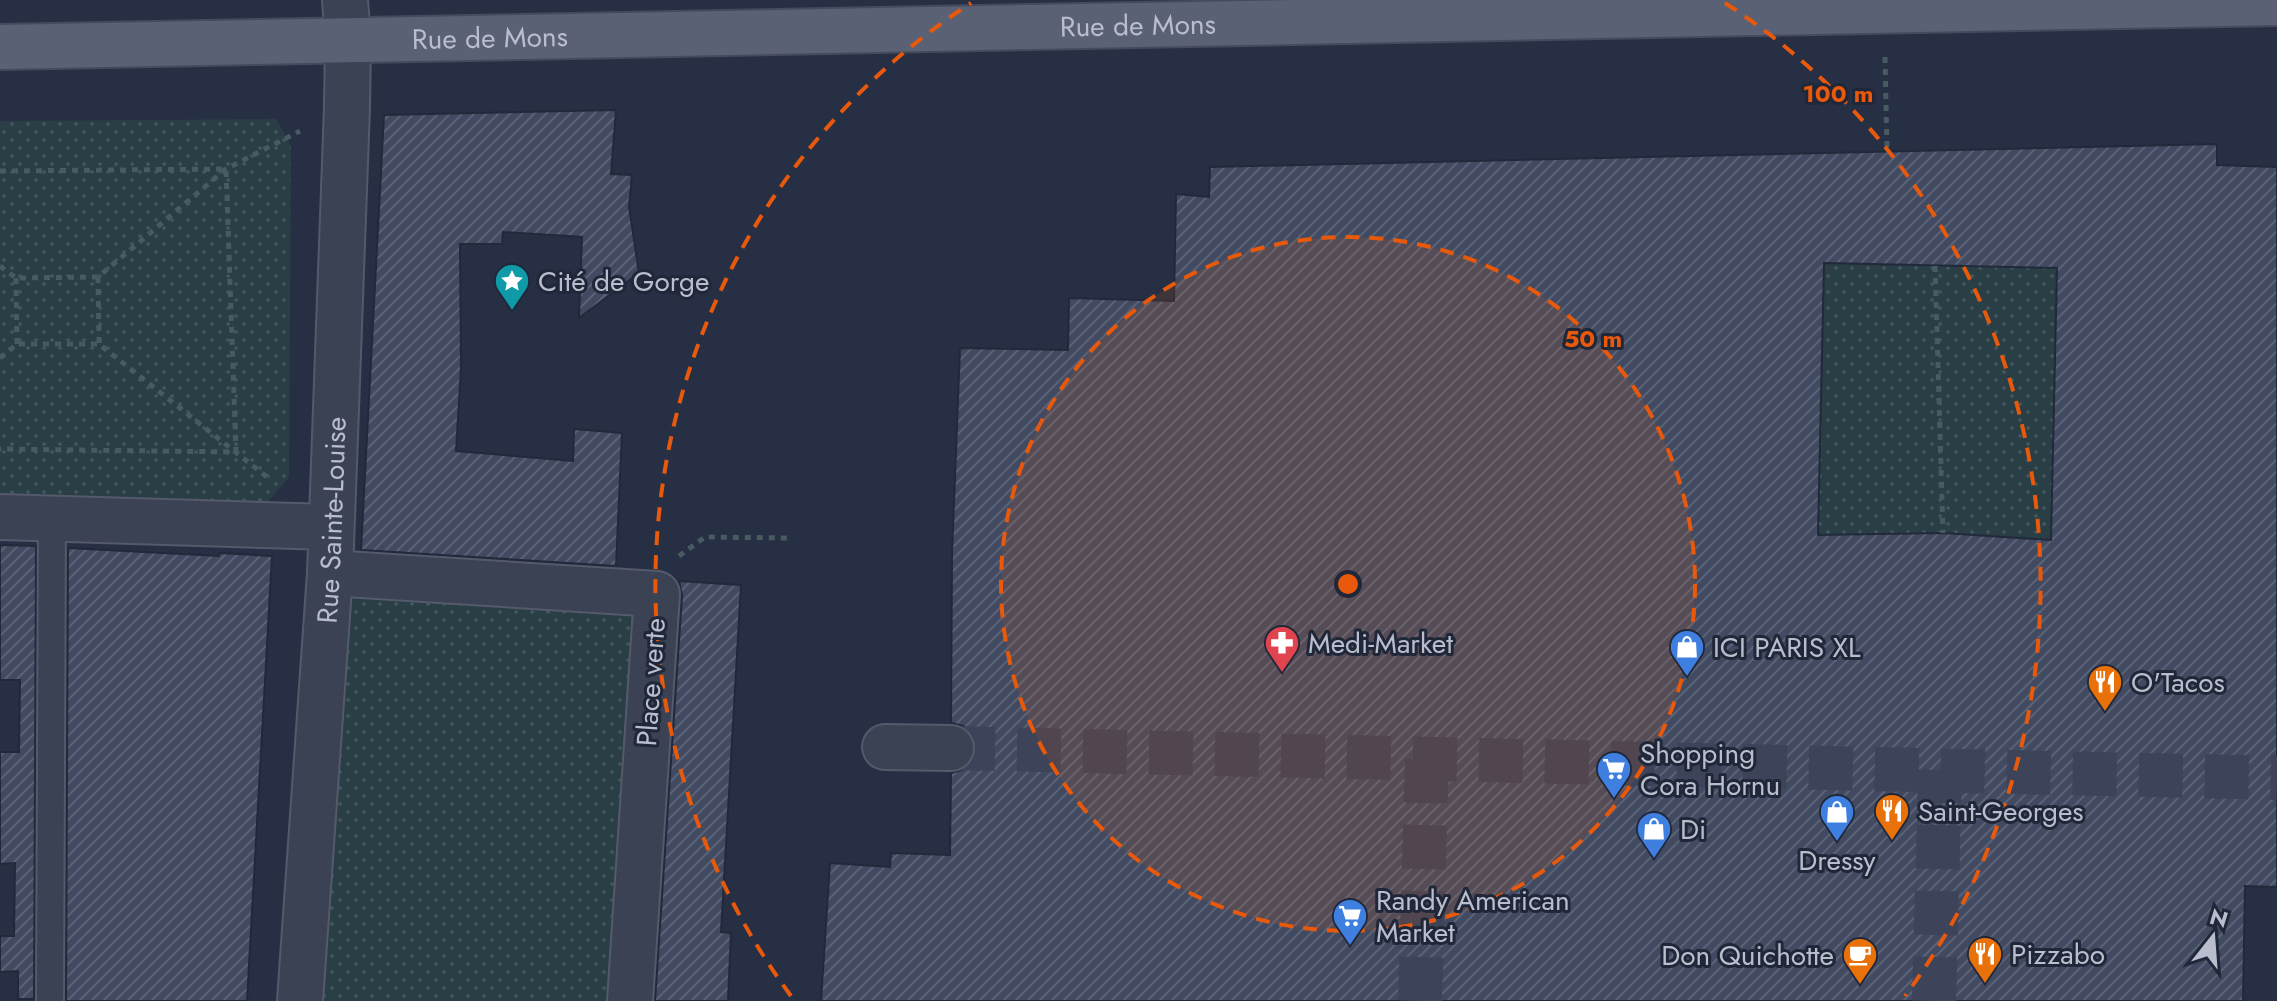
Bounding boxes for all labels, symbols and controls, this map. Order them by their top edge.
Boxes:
street label: Rue de Mons [1059,3,1216,47]
street label: Rue de Mons [412,16,568,60]
text: 100 m [1803,76,1873,111]
place label: Cité de Gorge [538,261,709,302]
place icon: Cité de Gorge [493,262,531,312]
text: 50 m [1564,321,1622,356]
street label: Rue Sainte-Louise [306,416,356,625]
centre of rings [1334,570,1362,598]
street label: Place verte [626,616,676,748]
place label: Medi-Market [1308,623,1453,664]
pharmacy icon: Medi-Market [1263,624,1301,674]
place label: ICI PARIS XL [1713,627,1861,668]
shop icon: ICI PARIS XL [1668,628,1706,678]
place label: O'Tacos [2131,662,2225,703]
restaurant icon: O'Tacos [2086,663,2124,713]
place label: Shopping Cora Hornu [1640,733,1780,806]
supermarket icon: Shopping Cora Hornu [1595,750,1633,800]
place label: Saint-Georges [1918,791,2084,832]
restaurant icon: Saint-Georges [1873,792,1911,842]
shop icon: Dressy [1818,793,1856,843]
place label: Di [1680,809,1706,850]
shop icon: Di [1635,810,1673,860]
place label: Dressy [1798,840,1876,881]
place label: Randy American Market [1376,880,1570,953]
supermarket icon: Randy American Market [1331,897,1369,947]
north arrow [2173,897,2253,977]
text: N [2206,900,2232,936]
place label: Pizzabo [2011,934,2105,975]
place label: Don Quichotte [1661,935,1834,976]
restaurant icon: Pizzabo [1966,935,2004,985]
cafe icon: Don Quichotte [1841,936,1879,986]

